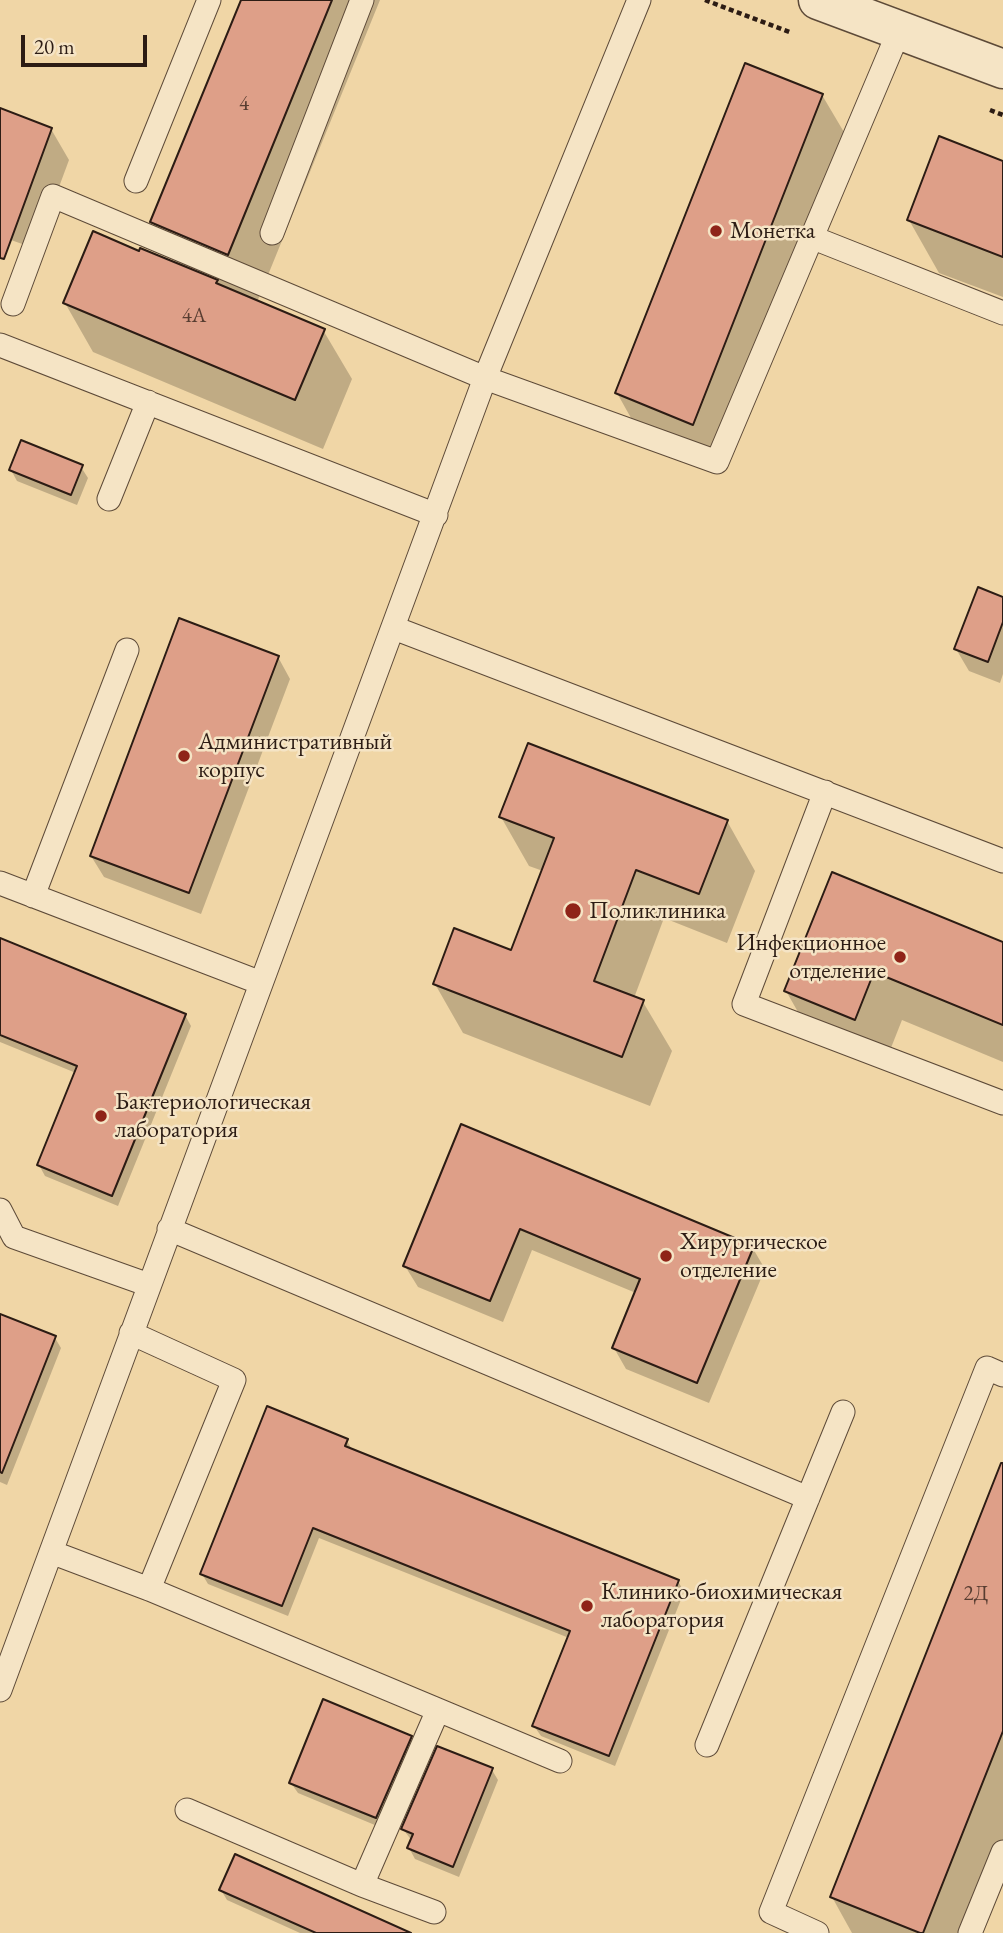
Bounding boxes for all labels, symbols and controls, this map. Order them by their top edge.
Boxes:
scale bar [24,21,150,65]
text: 20 m [34,33,75,60]
house number: 4 [239,91,249,117]
place label: Монетка [730,217,815,245]
marker: Монетка [708,223,724,239]
house number: 4А [182,303,206,329]
place label: Административный корпус [198,728,392,784]
marker: Административный корпус [176,748,192,764]
place label: Поликлиника [589,897,726,925]
marker: Поликлиника [563,901,583,921]
place label: Инфекционное отделение [736,929,886,985]
marker: Инфекционное отделение [892,949,908,965]
place label: Бактериологическая лаборатория [115,1088,311,1144]
marker: Бактериологическая лаборатория [93,1108,109,1124]
place label: Хирургическое отделение [680,1228,827,1284]
marker: Хирургическое отделение [658,1248,674,1264]
place label: Клинико-биохимическая лаборатория [601,1578,842,1634]
house number: 2Д [964,1581,988,1607]
marker: Клинико-биохимическая лаборатория [579,1598,595,1614]

